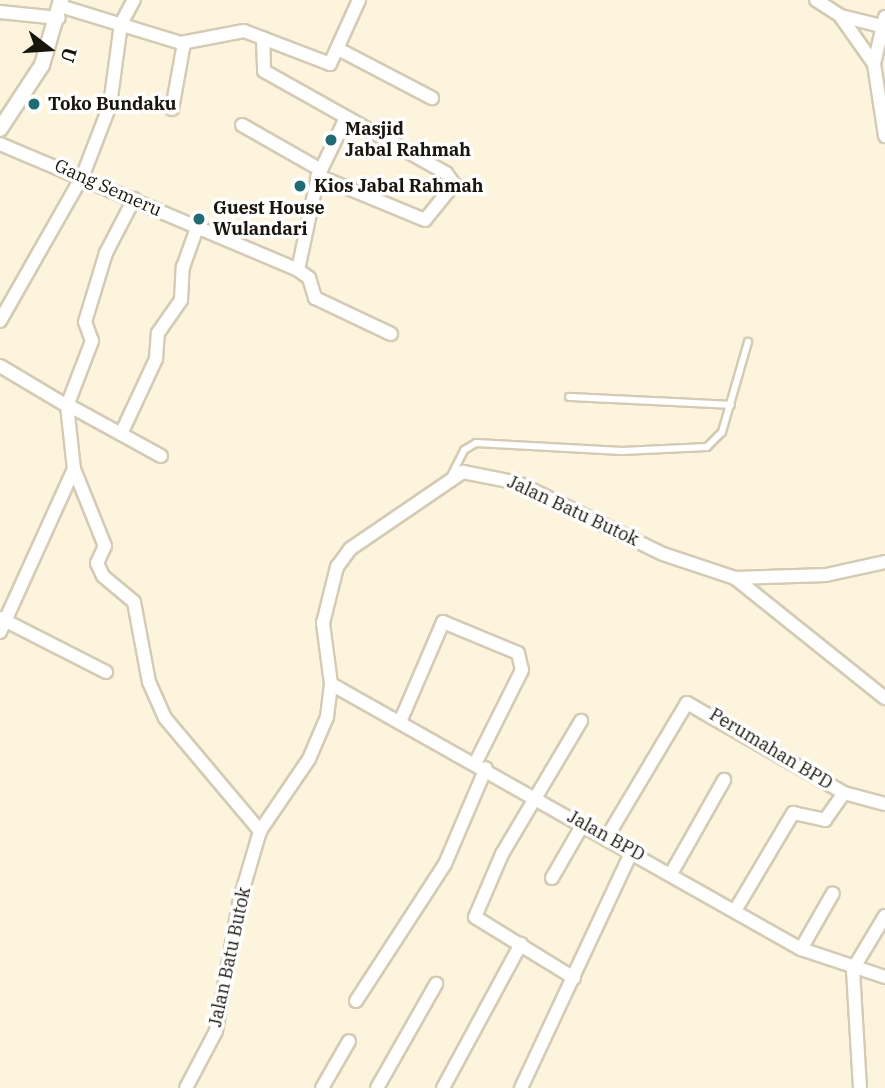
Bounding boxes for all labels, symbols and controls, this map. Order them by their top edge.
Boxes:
north arrow [14,14,84,84]
text: U [55,45,83,66]
place label: Toko Bundaku [48,93,176,115]
marker: Toko Bundaku [26,96,42,112]
place label: Masjid Jabal Rahmah [345,119,471,162]
marker: Masjid Jabal Rahmah [323,132,339,148]
street label: Gang Semeru [51,155,165,221]
place label: Kios Jabal Rahmah [314,175,484,197]
marker: Kios Jabal Rahmah [292,178,308,194]
place label: Guest House Wulandari [213,198,325,241]
marker: Guest House Wulandari [191,211,207,227]
street label: Jalan Batu Butok [504,471,642,551]
street label: Perumahan BPD [706,704,836,794]
street label: Jalan BPD [564,806,648,866]
street label: Jalan Batu Butok [205,885,255,1029]

